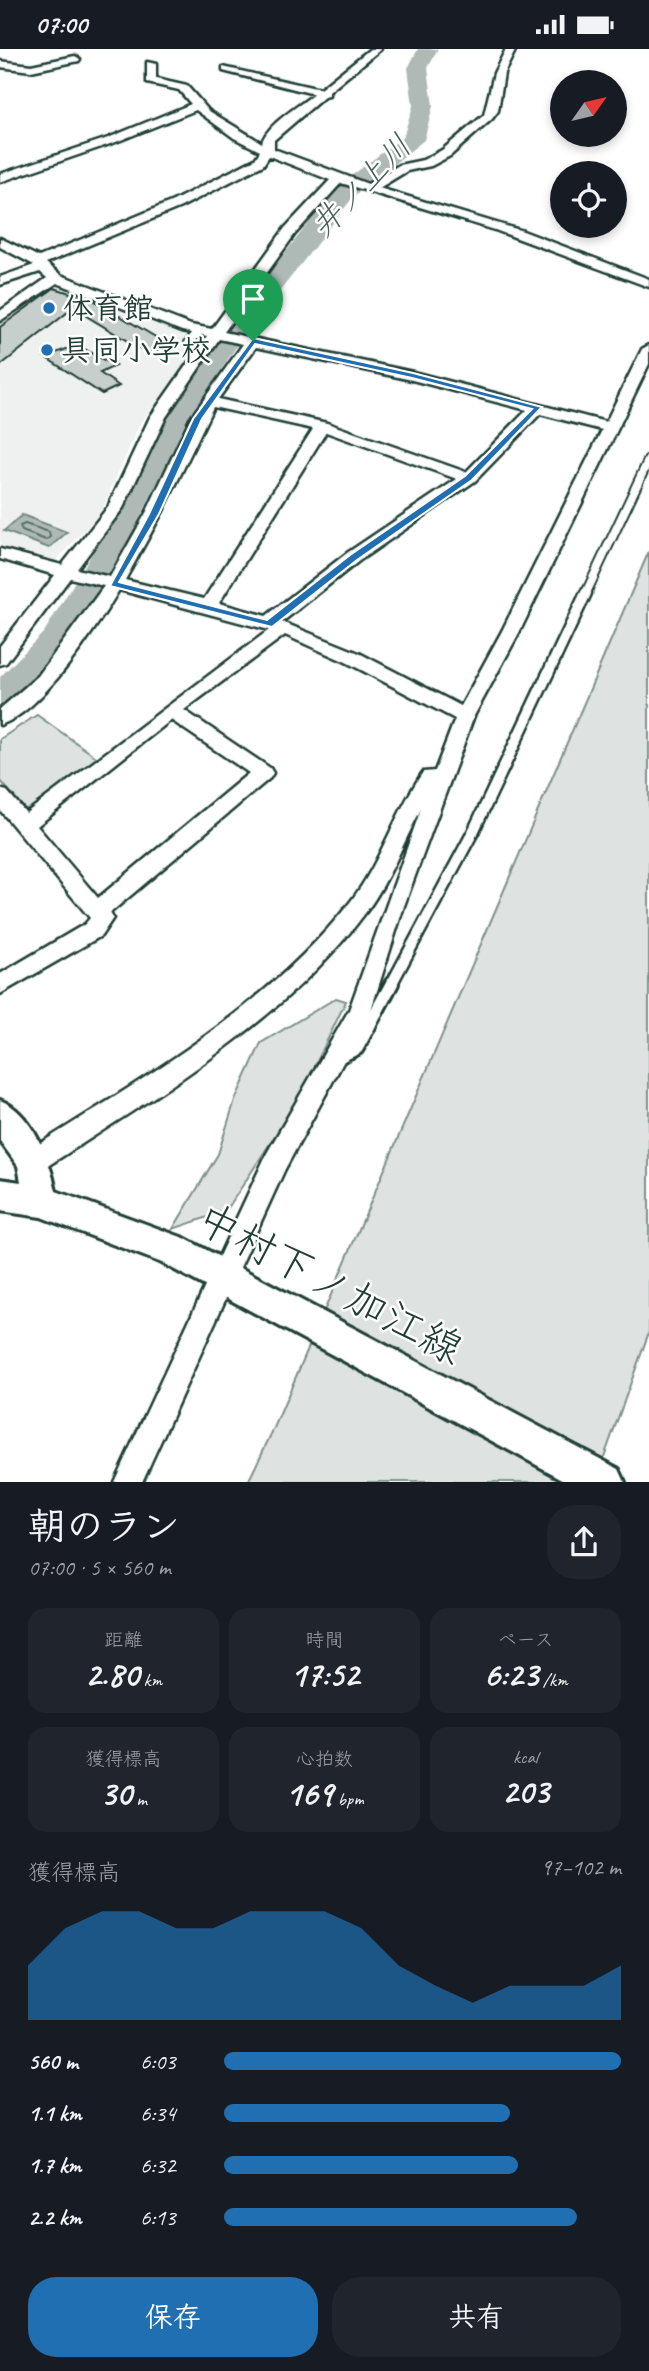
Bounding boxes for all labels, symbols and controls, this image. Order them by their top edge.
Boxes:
text: 07:00 [35,8,87,41]
north arrow [550,70,626,147]
map controls [550,70,627,238]
water label: 井ノ上川 [302,126,420,246]
button: locate [550,161,627,238]
pin [223,269,283,341]
icon: arrive [234,280,272,318]
place label: 体育館 [63,289,153,327]
marker: 体育館 [41,300,57,316]
place label: 具同小学校 [61,331,211,369]
marker: 具同小学校 [39,342,55,358]
street label: 中村下ノ加江線 [188,1192,472,1376]
text: 朝のラン [28,1503,180,1550]
button: share [547,1505,621,1579]
text: 07:00 · 5 × 560 m [28,1553,171,1582]
text: 距離 [104,1628,143,1652]
text: 時間 [305,1628,344,1652]
text: ペース [498,1628,553,1652]
text: 2.80 [85,1652,139,1697]
text: 17:52 [290,1652,359,1697]
text: 6:23 [483,1652,538,1697]
text: km [139,1668,162,1692]
text: /km [538,1668,568,1692]
text: kcal [513,1745,538,1769]
text: 獲得標高 [85,1747,162,1771]
text: 心拍数 [296,1747,353,1771]
text: 203 [502,1769,549,1814]
text: 30 [100,1771,132,1816]
text: 169 [285,1771,333,1816]
text: m [132,1787,147,1811]
text: bpm [333,1787,364,1811]
text: 97–102 m [541,1853,621,1882]
text: 獲得標高 [28,1858,120,1887]
text: 560 m [28,2047,78,2076]
text: 6:03 [140,2047,176,2076]
text: 1.1 km [28,2099,82,2128]
text: 6:34 [140,2099,176,2128]
text: 1.7 km [28,2151,81,2180]
text: 6:32 [140,2151,176,2180]
text: 2.2 km [28,2203,82,2232]
text: 6:13 [140,2203,176,2232]
button: 保存 [28,2277,318,2357]
button: 共有 [332,2277,621,2357]

